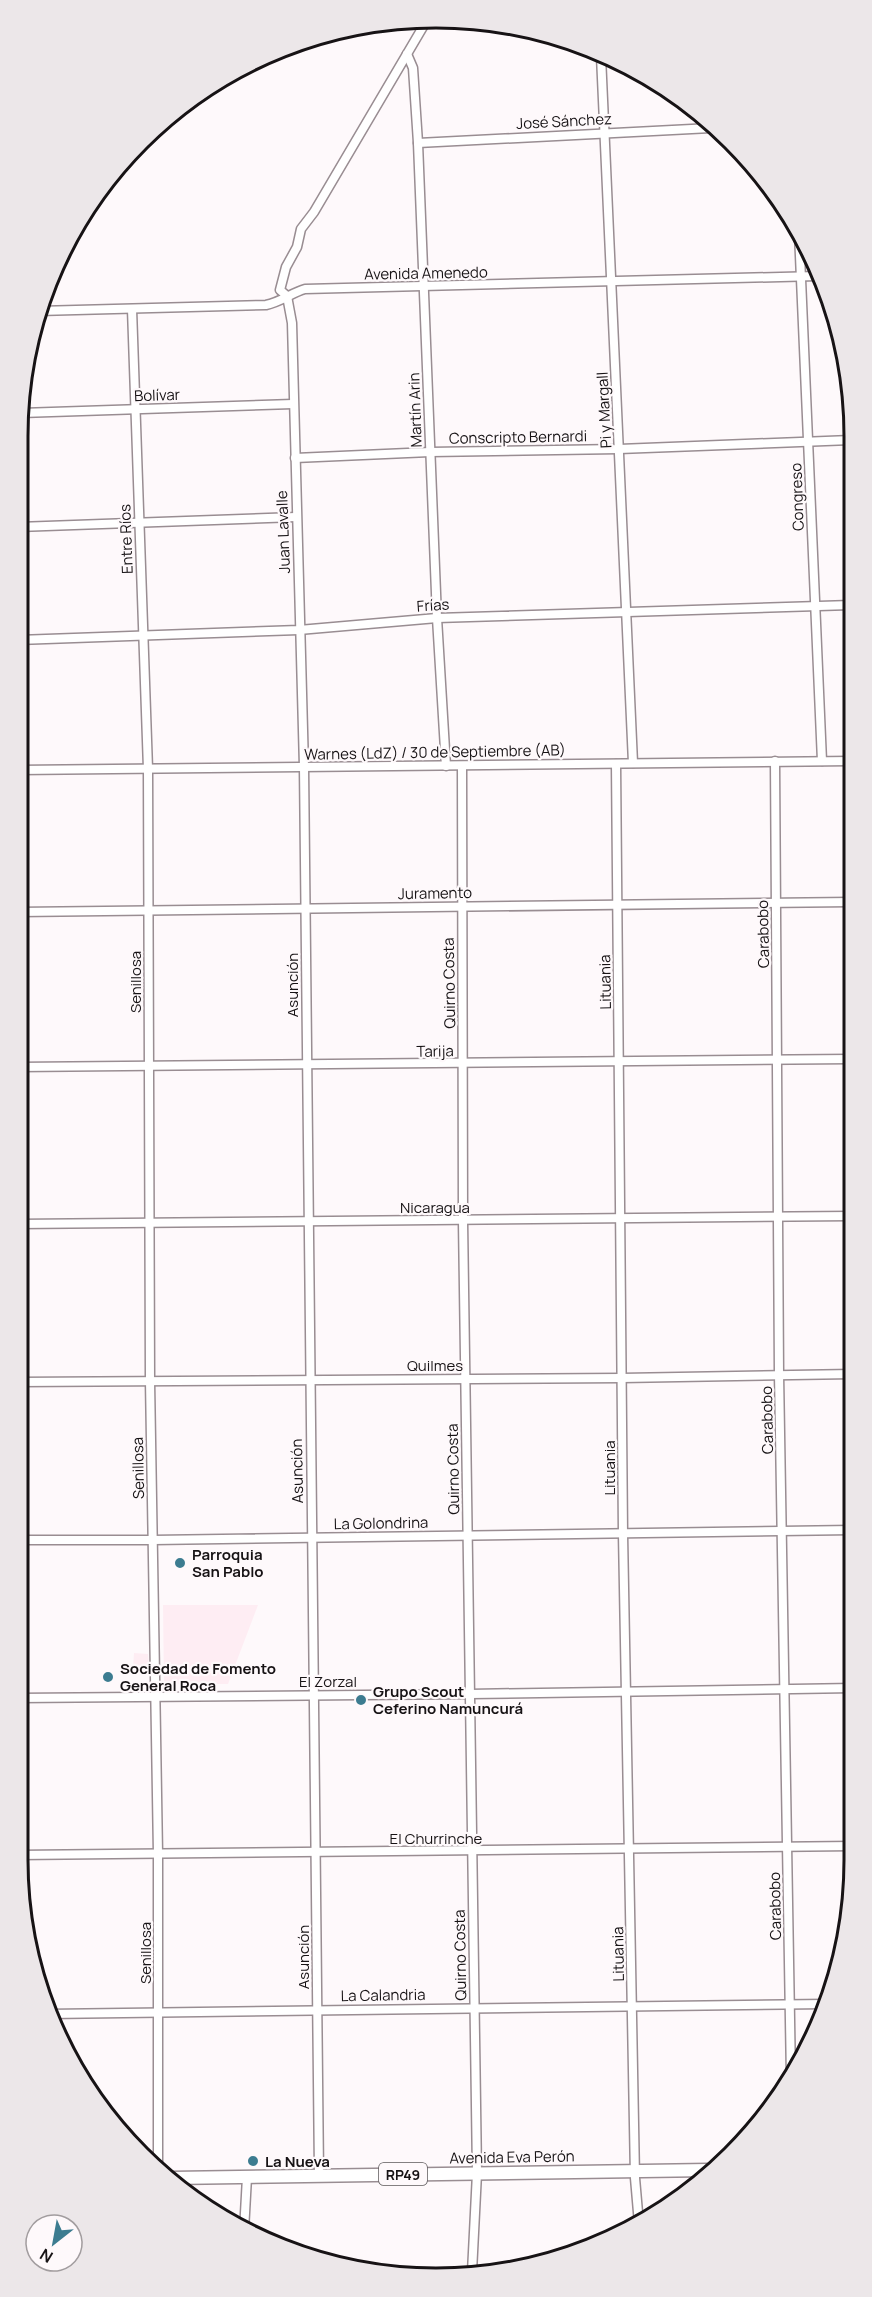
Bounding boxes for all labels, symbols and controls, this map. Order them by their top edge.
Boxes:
street label: José Sánchez [516,108,612,134]
street label: Avenida Amenedo [364,261,488,285]
street label: Pi y Margall [592,371,616,449]
street label: Martín Arin [403,372,427,448]
street label: Bolívar [134,384,181,406]
street label: Conscripto Bernardi [449,425,587,449]
street label: Congreso [785,462,809,531]
street label: Juan Lavalle [271,490,295,574]
street label: Entre Ríos [114,503,138,574]
street label: Frías [416,593,450,617]
street label: Warnes (LdZ) / 30 de Septiembre (AB) [304,739,566,765]
street label: Juramento [398,882,472,904]
street label: Carabobo [752,900,774,968]
street label: Quirno Costa [438,937,460,1029]
street label: Senillosa [125,951,146,1013]
street label: Asunción [282,953,303,1017]
street label: Lituania [594,954,616,1010]
street label: Tarija [416,1040,454,1062]
street label: Nicaragua [400,1197,470,1218]
street label: Quilmes [407,1355,463,1376]
street label: Carabobo [756,1386,778,1454]
street label: Quirno Costa [442,1423,464,1515]
street label: Senillosa [127,1437,149,1499]
street label: Asunción [286,1438,308,1503]
street label: Lituania [599,1440,620,1496]
street label: La Golondrina [333,1512,429,1534]
place label: Parroquia San Pablo [192,1544,264,1582]
marker: Parroquia San Pablo [173,1556,187,1570]
place label: Sociedad de Fomento General Roca [120,1658,276,1696]
marker: Sociedad de Fomento General Roca [101,1670,115,1684]
street label: El Zorzal [299,1671,357,1692]
place label: Grupo Scout Ceferino Namuncurá [373,1681,523,1719]
marker: Grupo Scout Ceferino Namuncurá [354,1693,368,1707]
street label: El Churrinche [390,1828,483,1849]
street label: Carabobo [764,1872,786,1940]
street label: Quirno Costa [449,1909,471,2001]
street label: Senillosa [135,1922,156,1984]
street label: Asunción [293,1925,314,1989]
street label: Lituania [607,1926,629,1982]
street label: La Calandria [340,1984,426,2006]
street label: Avenida Eva Perón [449,2145,575,2169]
place label: La Nueva [265,2151,330,2172]
marker: La Nueva [246,2154,260,2168]
road number: RP49 [379,2163,427,2185]
north arrow [24,2213,84,2273]
text: N [36,2243,57,2268]

